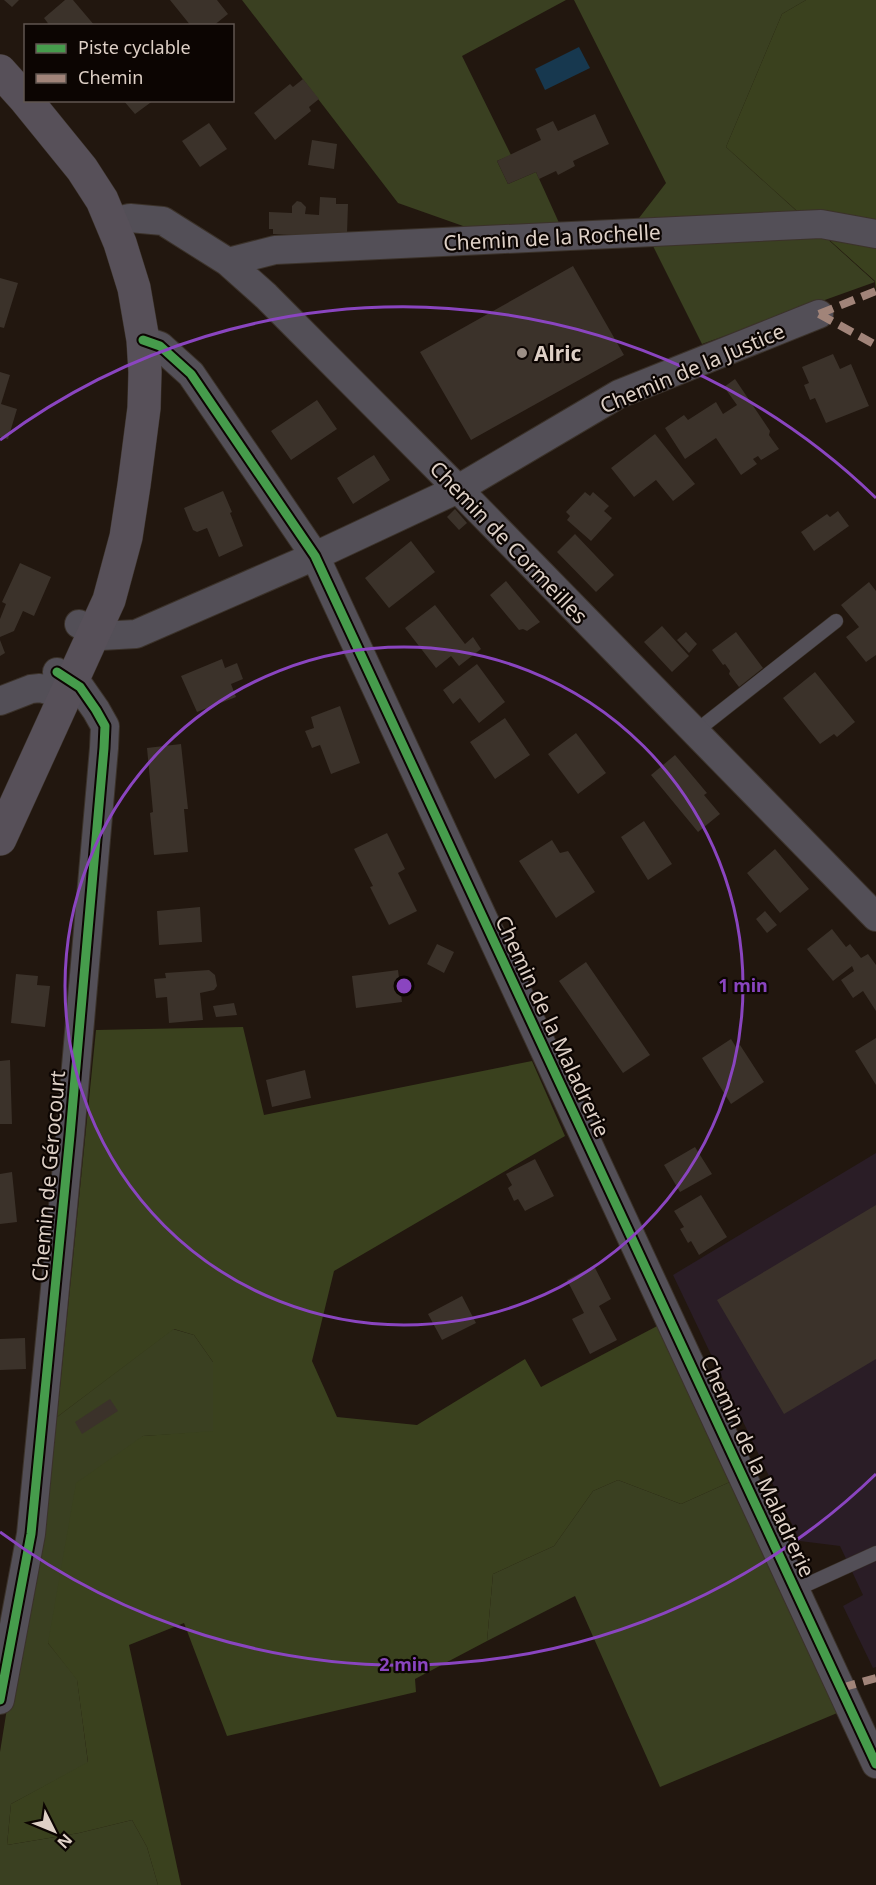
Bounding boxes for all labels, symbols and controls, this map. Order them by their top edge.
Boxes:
legend [24,24,234,102]
text: Piste cyclable [78,35,191,59]
text: Chemin [78,65,143,89]
street label: Chemin de la Rochelle [443,217,661,257]
street label: Chemin de la Justice [595,316,789,420]
place label: Alric [534,339,581,367]
marker: Alric [515,346,529,360]
street label: Chemin de Cormeilles [424,455,594,629]
street label: Chemin de la Maladrerie [489,911,617,1141]
text: 1 min [718,973,768,997]
centre of rings [394,976,414,996]
street label: Chemin de Gérocourt [25,1069,71,1283]
street label: Chemin de la Maladrerie [694,1351,822,1581]
text: 2 min [379,1652,429,1676]
north arrow [24,1801,84,1861]
text: N [52,1829,77,1853]

